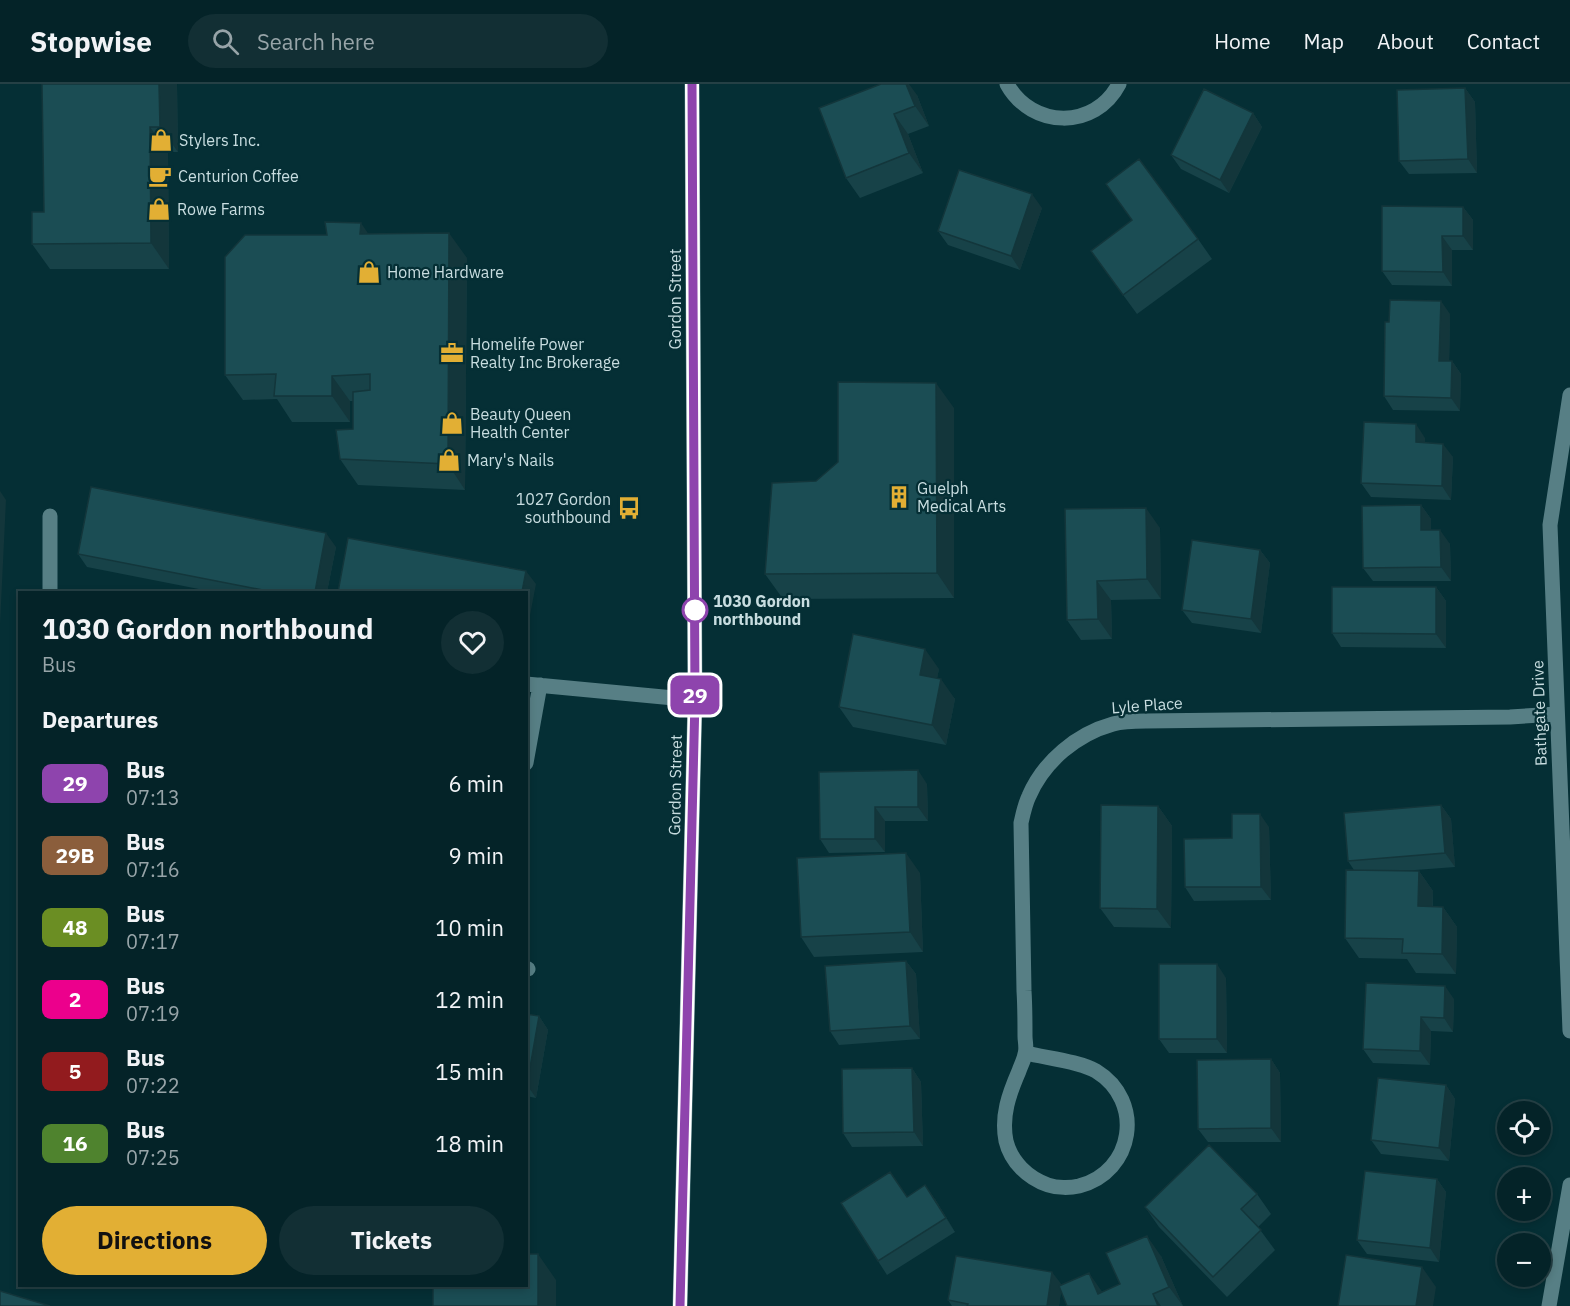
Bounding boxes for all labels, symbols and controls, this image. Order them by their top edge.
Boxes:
search box [188,14,608,68]
text: Stopwise [30,23,152,60]
icon: search [209,25,242,58]
text: Search here [257,27,375,56]
text: Home [1214,27,1271,55]
text: Map [1304,27,1344,55]
text: About [1377,27,1434,55]
text: Contact [1467,27,1540,55]
shop icon: Stylers Inc. [148,127,174,153]
place label: Stylers Inc. [179,130,260,150]
cafe icon: Centurion Coffee [147,163,173,189]
place label: Centurion Coffee [178,166,299,186]
shop icon: Rowe Farms [146,196,172,222]
place label: Rowe Farms [177,199,265,219]
street label: Gordon Street [665,249,685,349]
shop icon: Home Hardware [356,259,382,285]
place label: Home Hardware [387,262,504,282]
place label: Homelife Power Realty Inc Brokerage [470,334,620,372]
office icon: Homelife Power Realty Inc Brokerage [439,340,465,366]
place label: Beauty Queen Health Center [470,404,571,442]
shop icon: Beauty Queen Health Center [439,410,465,436]
shop icon: Mary's Nails [436,447,462,473]
place label: Mary's Nails [467,450,554,470]
place label: Guelph Medical Arts [917,478,1006,516]
building icon: Guelph Medical Arts [886,484,912,510]
place label: 1027 Gordon southbound [516,489,611,527]
bus stop icon: 1027 Gordon southbound [616,495,642,521]
place label: 1030 Gordon northbound [713,591,810,629]
marker: 1030 Gordon northbound [682,597,708,623]
text: 1030 Gordon northbound [42,610,374,647]
button: heart [441,611,504,674]
text: Bus [42,651,76,678]
street label: Bathgate Drive [1527,660,1551,766]
line badge: 29 [668,676,722,714]
text: 29 [682,681,708,709]
street label: Lyle Place [1111,693,1184,717]
text: Departures [42,705,158,734]
street label: Gordon Street [664,734,686,836]
text: Bus [126,755,165,784]
text: 29 [62,769,88,797]
text: 6 min [448,769,504,798]
text: 07:13 [126,784,180,811]
text: Bus [126,827,165,856]
text: 29B [55,841,95,869]
text: 9 min [448,841,504,870]
text: 07:16 [126,856,180,883]
text: Bus [126,899,165,928]
text: 48 [62,913,88,941]
text: 10 min [435,913,504,942]
text: 07:17 [126,928,180,955]
text: Bus [126,971,165,1000]
text: 2 [69,985,81,1013]
text: 12 min [435,985,504,1014]
text: 07:19 [126,1000,180,1027]
text: Bus [126,1043,165,1072]
text: 5 [69,1057,81,1085]
text: 15 min [435,1057,504,1086]
text: 07:22 [126,1072,180,1099]
map controls [1497,1101,1551,1287]
button: locate [1497,1101,1551,1155]
text: Bus [126,1115,165,1144]
text: 16 [62,1129,88,1157]
text: 18 min [435,1129,504,1158]
text: 07:25 [126,1144,180,1171]
button: + [1497,1167,1551,1221]
button: Directions [42,1206,267,1275]
button: Tickets [279,1206,504,1275]
button: − [1497,1233,1551,1287]

